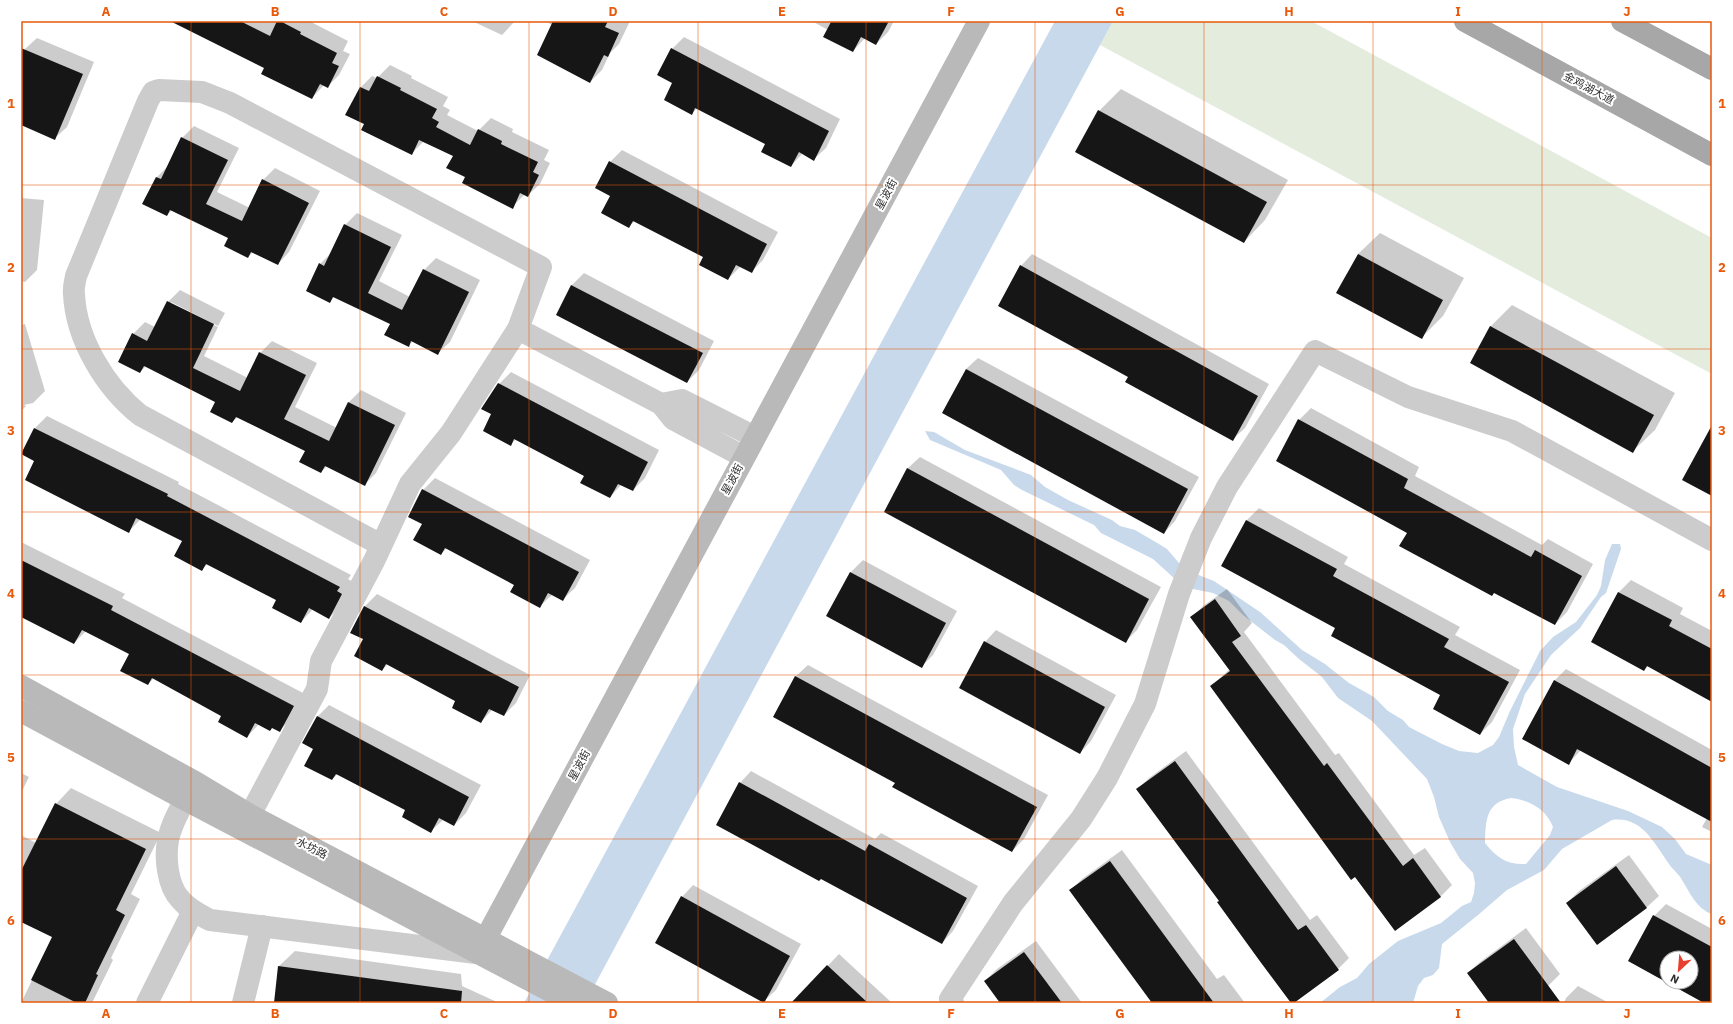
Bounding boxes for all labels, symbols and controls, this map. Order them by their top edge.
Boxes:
text: A [102,3,111,20]
text: B [271,3,280,20]
text: C [440,3,449,20]
text: D [608,3,618,20]
text: E [778,3,786,20]
text: F [947,3,955,20]
text: G [1115,3,1125,20]
text: H [1284,3,1294,20]
text: I [1455,3,1461,20]
text: J [1623,3,1631,20]
street label: 金鸡湖大道 [1561,69,1617,107]
text: 1 [7,95,15,112]
text: 1 [1718,95,1726,112]
street label: 星波街 [872,176,900,212]
text: 2 [7,259,15,276]
text: 2 [1718,259,1726,276]
text: 3 [7,422,15,439]
text: 3 [1718,422,1726,439]
street label: 星波街 [718,461,746,497]
text: 4 [7,585,15,602]
text: 4 [1718,585,1726,602]
street label: 星波街 [565,747,593,783]
text: 5 [7,749,15,766]
text: 5 [1718,749,1726,766]
street label: 水坊路 [294,834,330,862]
text: 6 [7,912,15,929]
text: 6 [1718,912,1726,929]
north arrow [1659,950,1699,990]
text: N [1668,971,1681,987]
text: A [102,1005,111,1022]
text: B [271,1005,280,1022]
text: C [440,1005,449,1022]
text: D [608,1005,618,1022]
text: E [778,1005,786,1022]
text: F [947,1005,955,1022]
text: G [1115,1005,1125,1022]
text: H [1284,1005,1294,1022]
text: I [1455,1005,1461,1022]
text: J [1623,1005,1631,1022]

